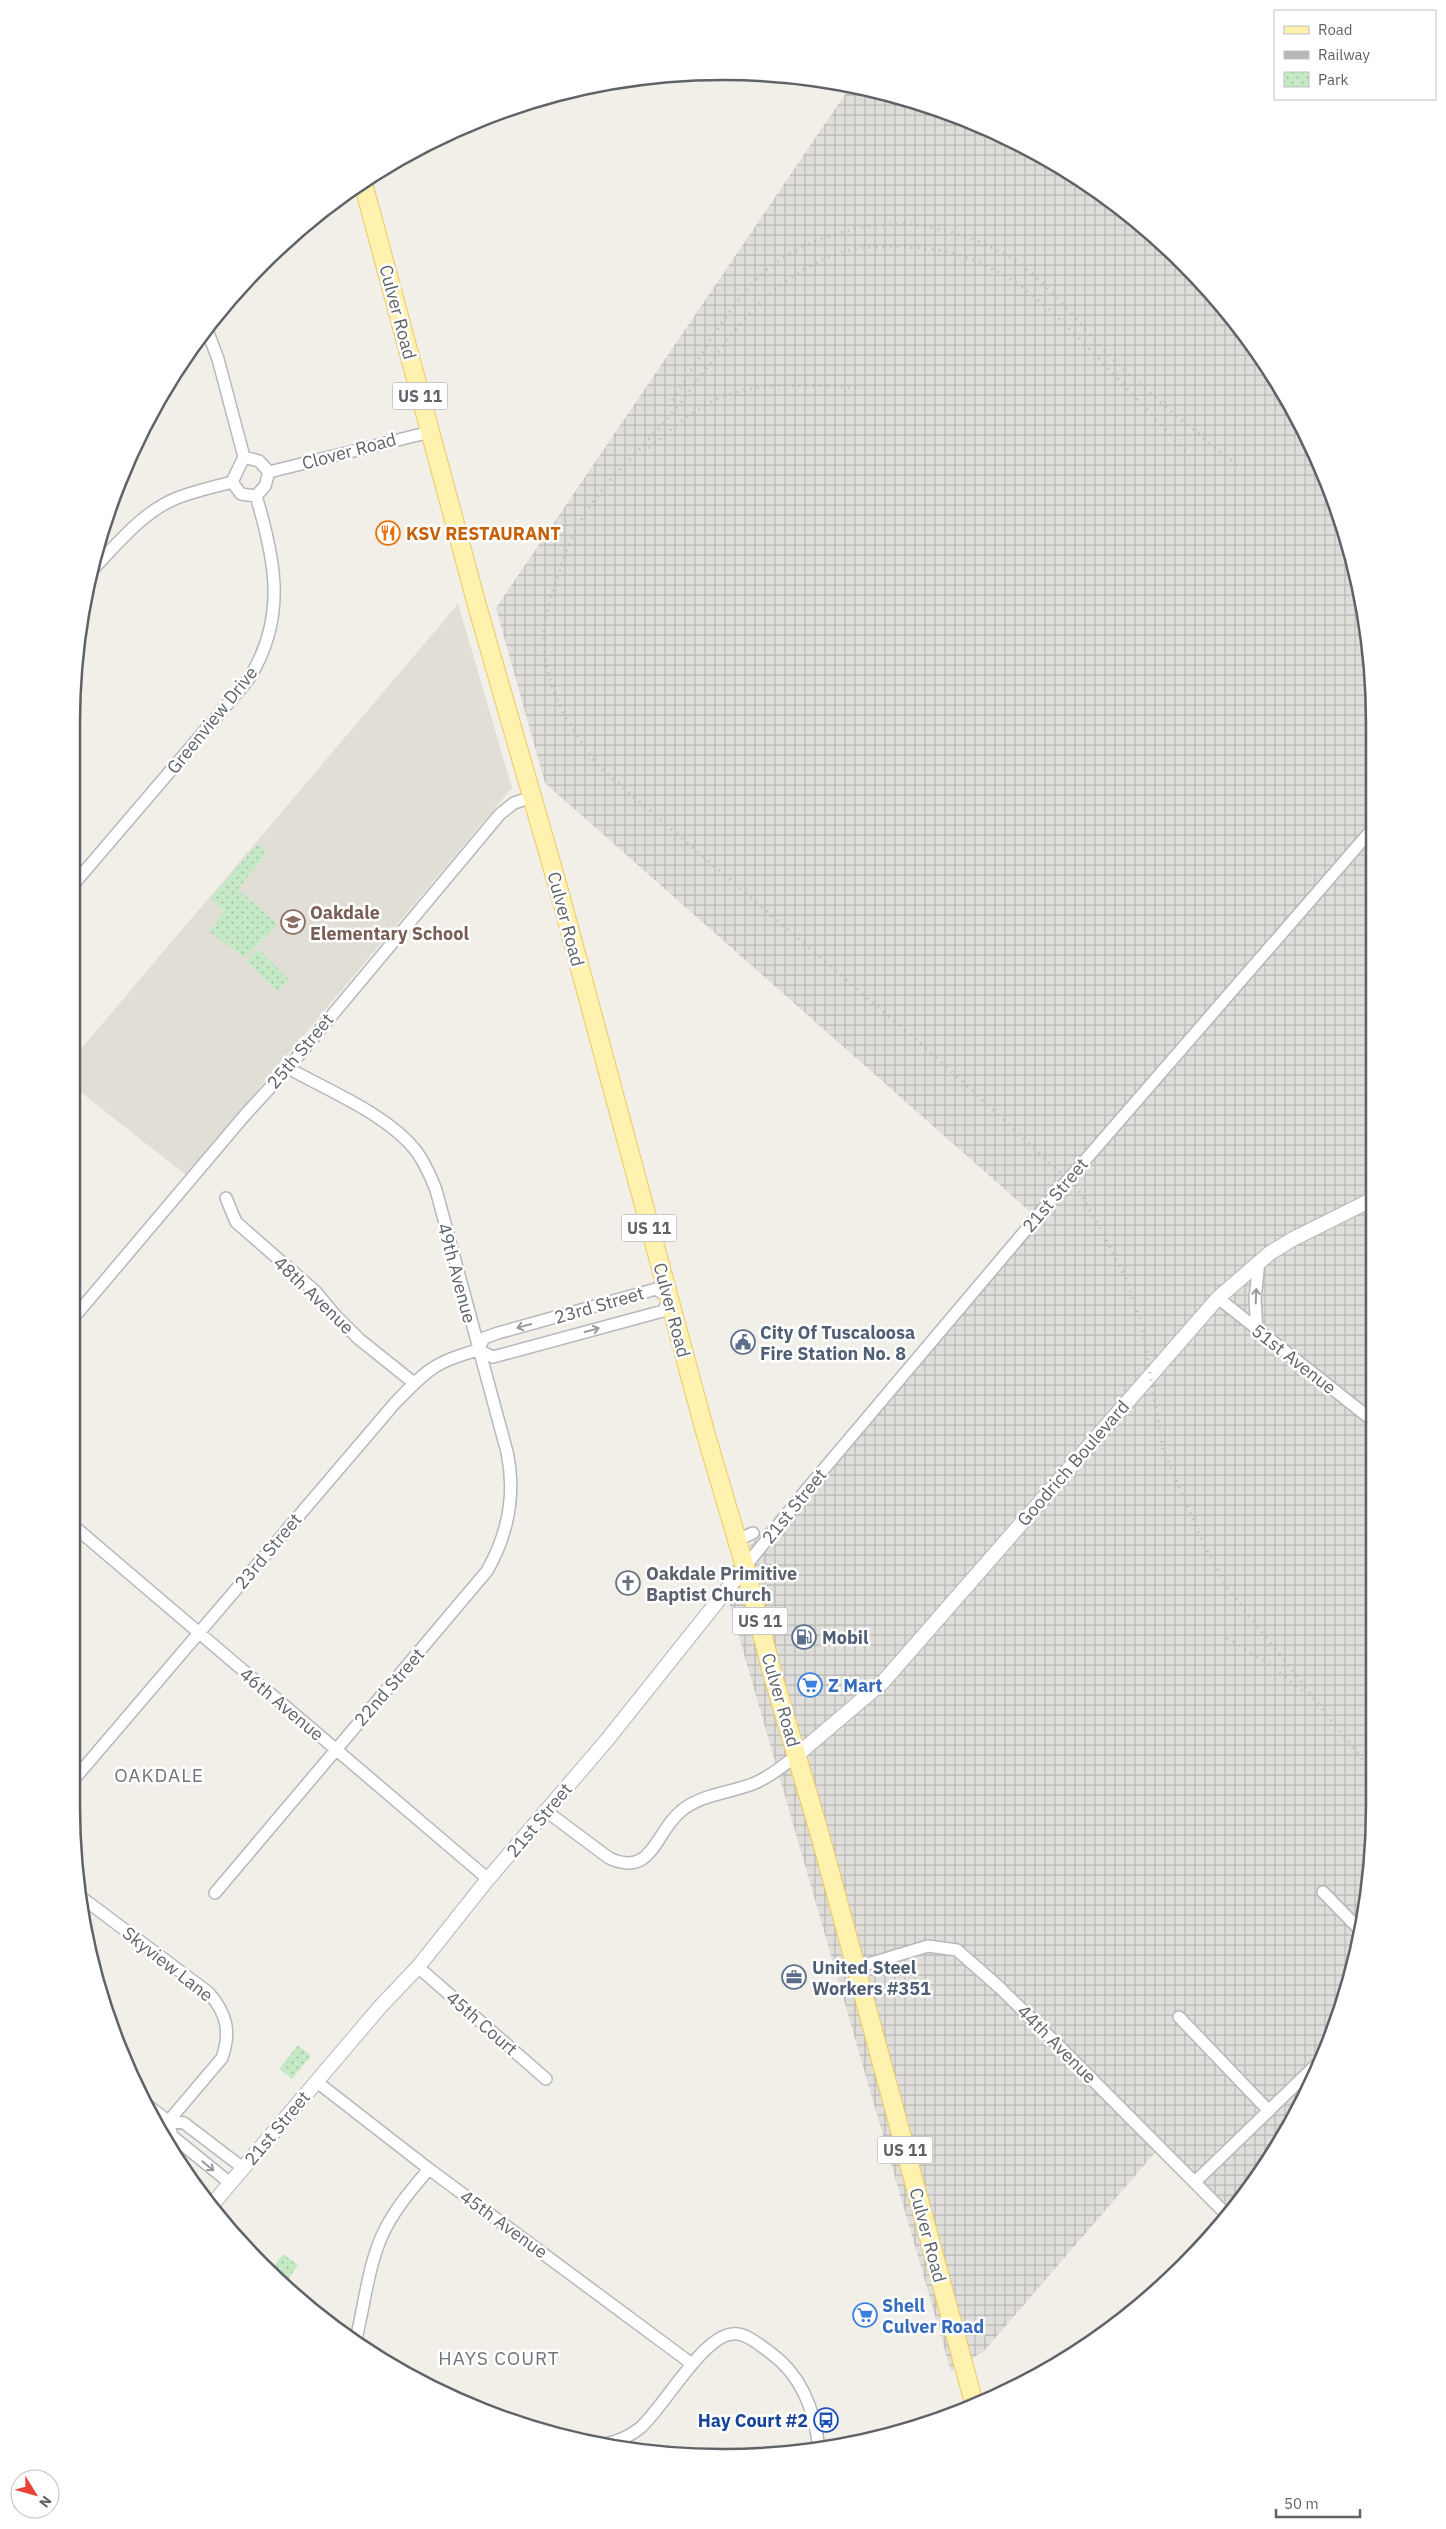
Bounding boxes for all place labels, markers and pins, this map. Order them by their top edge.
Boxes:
restaurant icon: KSV RESTAURANT [375,520,401,546]
place label: KSV RESTAURANT [406,522,561,545]
place label: Oakdale Elementary School [310,901,469,945]
school or university icon: Oakdale Elementary School [280,909,306,935]
place label: City Of Tuscaloosa Fire Station No. 8 [760,1321,915,1365]
public building icon: City Of Tuscaloosa Fire Station No. 8 [730,1329,756,1355]
place label: Oakdale Primitive Baptist Church [646,1562,797,1606]
church icon: Oakdale Primitive Baptist Church [615,1570,641,1596]
fuel station icon: Mobil [791,1624,817,1650]
place label: Mobil [822,1626,869,1649]
supermarket icon: Z Mart [797,1672,823,1698]
place label: Z Mart [828,1674,883,1697]
place label: United Steel Workers #351 [812,1956,931,2000]
office icon: United Steel Workers #351 [781,1964,807,1990]
place label: Shell Culver Road [882,2294,984,2338]
supermarket icon: Shell Culver Road [852,2302,878,2328]
bus stop icon: Hay Court #2 [813,2407,839,2433]
place label: Hay Court #2 [698,2409,808,2432]

